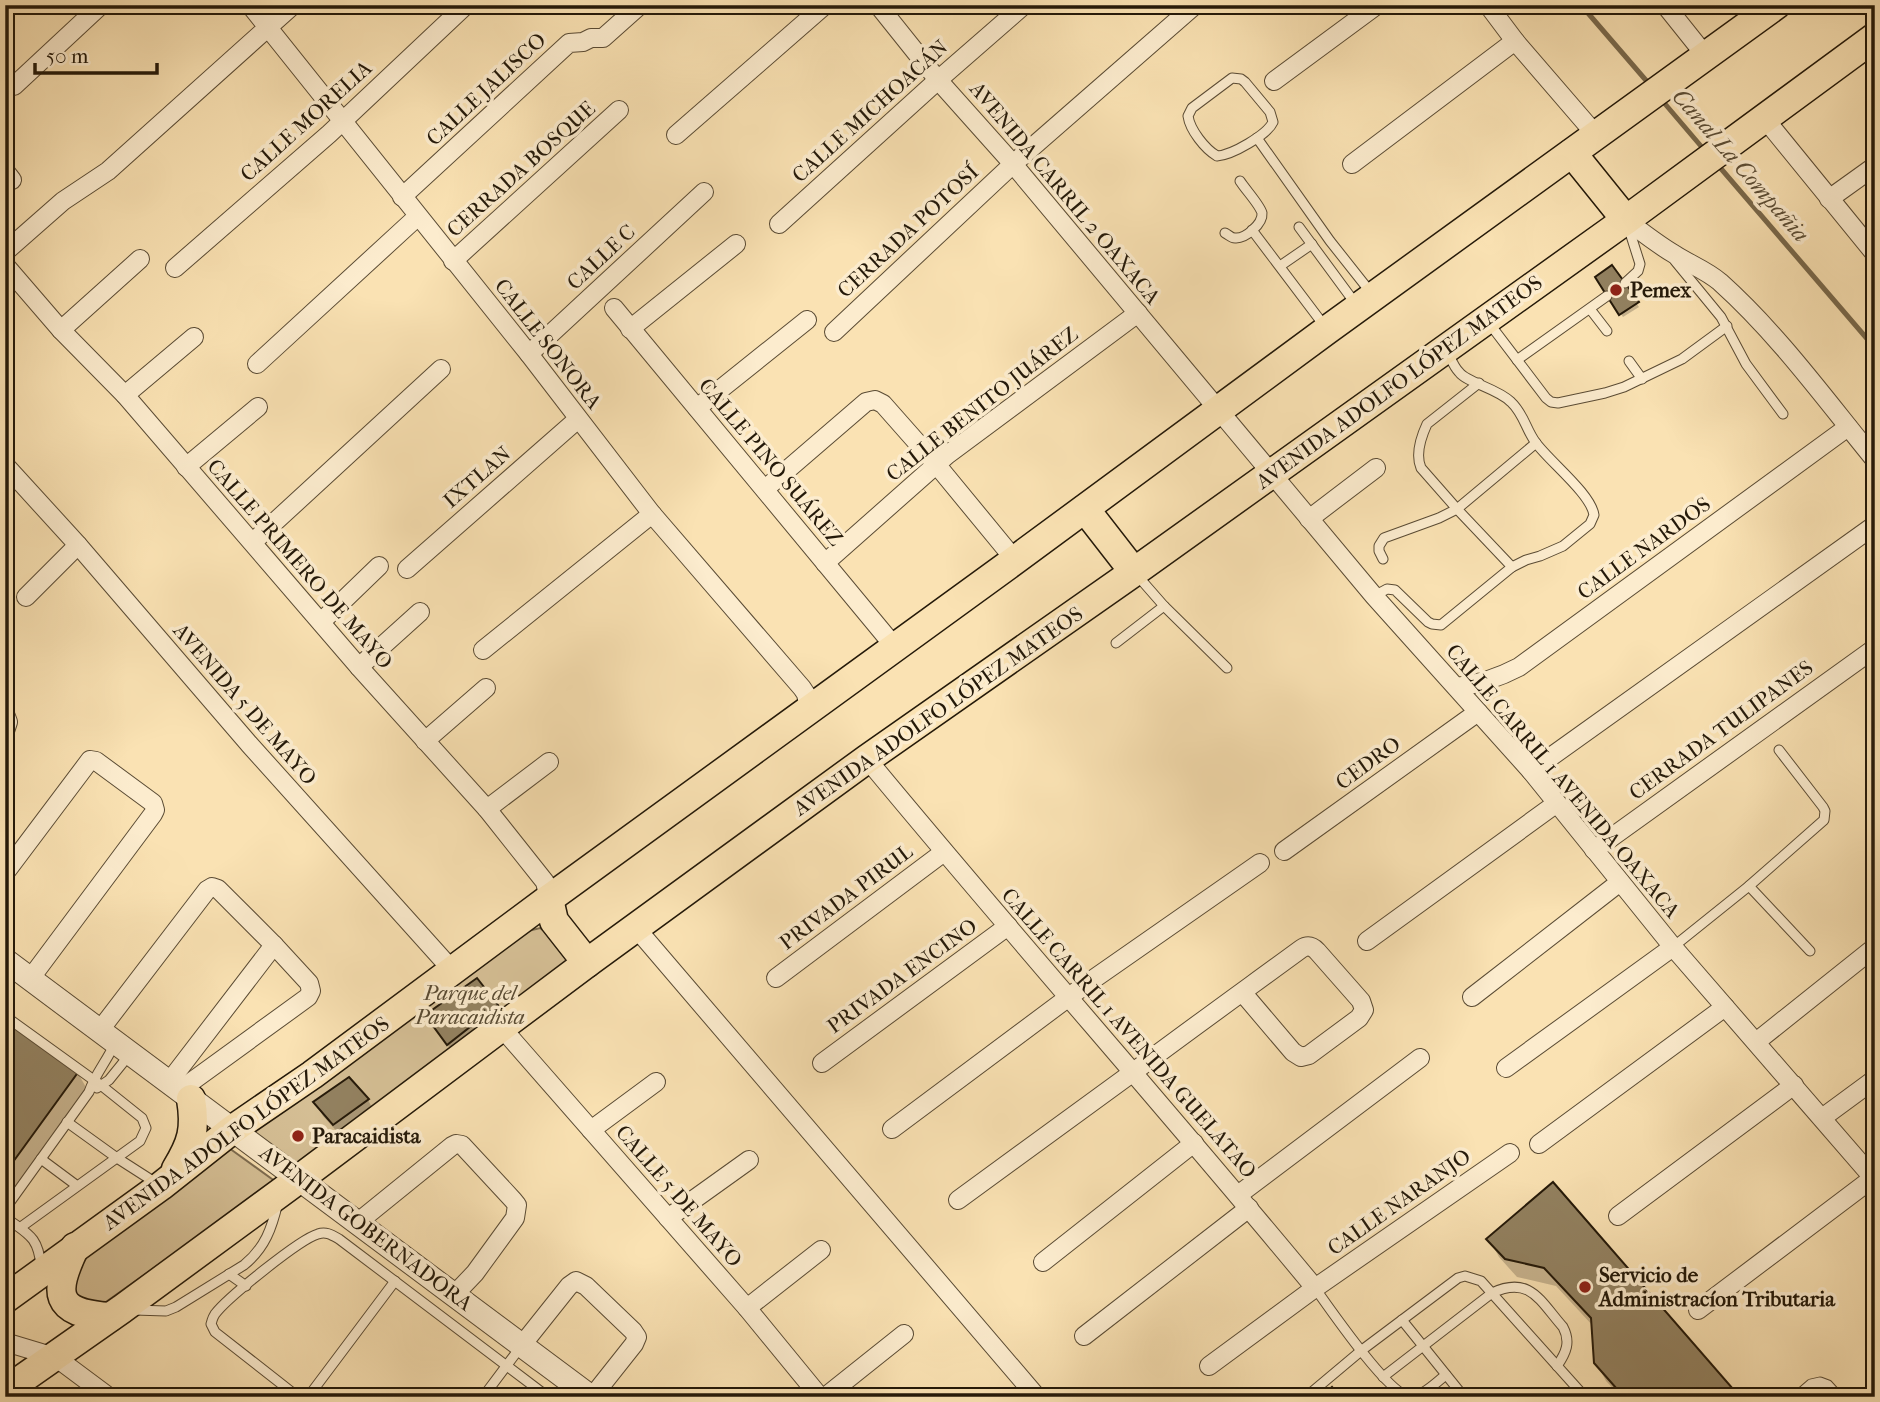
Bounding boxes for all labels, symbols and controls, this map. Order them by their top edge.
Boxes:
street label: CALLE JALISCO [421,28,551,150]
scale bar [35,32,158,76]
street label: CALLE MICHOACÁN [787,35,953,187]
text: 50 m [46,44,89,68]
street label: CALLE MORELIA [235,56,377,186]
street label: AVENIDA CARRIL 2 OAXACA [964,76,1165,309]
water label: Canal La Compañia [1667,83,1815,247]
street label: CERRADA BOSQUE [442,96,600,242]
street label: CERRADA POTOSÍ [833,159,984,302]
street label: CALLE C [562,219,640,295]
street label: AVENIDA ADOLFO LÓPEZ MATEOS [1250,269,1547,494]
street label: CALLE SONORA [490,274,606,414]
place label: Pemex [1630,278,1692,302]
marker: Pemex [1608,282,1624,298]
street label: CALLE BENITO JUÁREZ [882,322,1082,486]
street label: CALLE PINO SUÁREZ [694,373,848,551]
street label: IXTLAN [438,441,516,513]
street label: CALLE PRIMERO DE MAYO [202,454,398,674]
street label: CALLE NARDOS [1573,492,1715,604]
street label: AVENIDA ADOLFO LÓPEZ MATEOS [787,601,1087,821]
street label: AVENIDA 5 DE MAYO [168,618,322,790]
street label: CALLE CARRIL 1 AVENIDA OAXACA [1441,639,1685,923]
street label: CERRADA TULIPANES [1625,655,1817,805]
street label: CEDRO [1331,732,1405,794]
street label: PRIVADA PIRUL [775,839,917,955]
street label: CALLE CARRIL 1 AVENIDA GUELATAO [997,883,1261,1183]
street label: PRIVADA ENCINO [823,914,981,1038]
park label: Parque del Paracaidista [414,981,525,1029]
street label: AVENIDA ADOLFO LÓPEZ MATEOS [97,1010,394,1235]
street label: CALLE 5 DE MAYO [611,1120,747,1272]
place label: Paracaidista [312,1124,422,1148]
marker: Paracaidista [290,1128,306,1144]
street label: AVENIDA GOBERNADORA [254,1140,477,1316]
street label: CALLE NARANJO [1323,1144,1475,1260]
place label: Servicio de Administracíon Tributaria [1597,1263,1836,1311]
marker: Servicio de Administracíon Tributaria [1577,1279,1593,1295]

